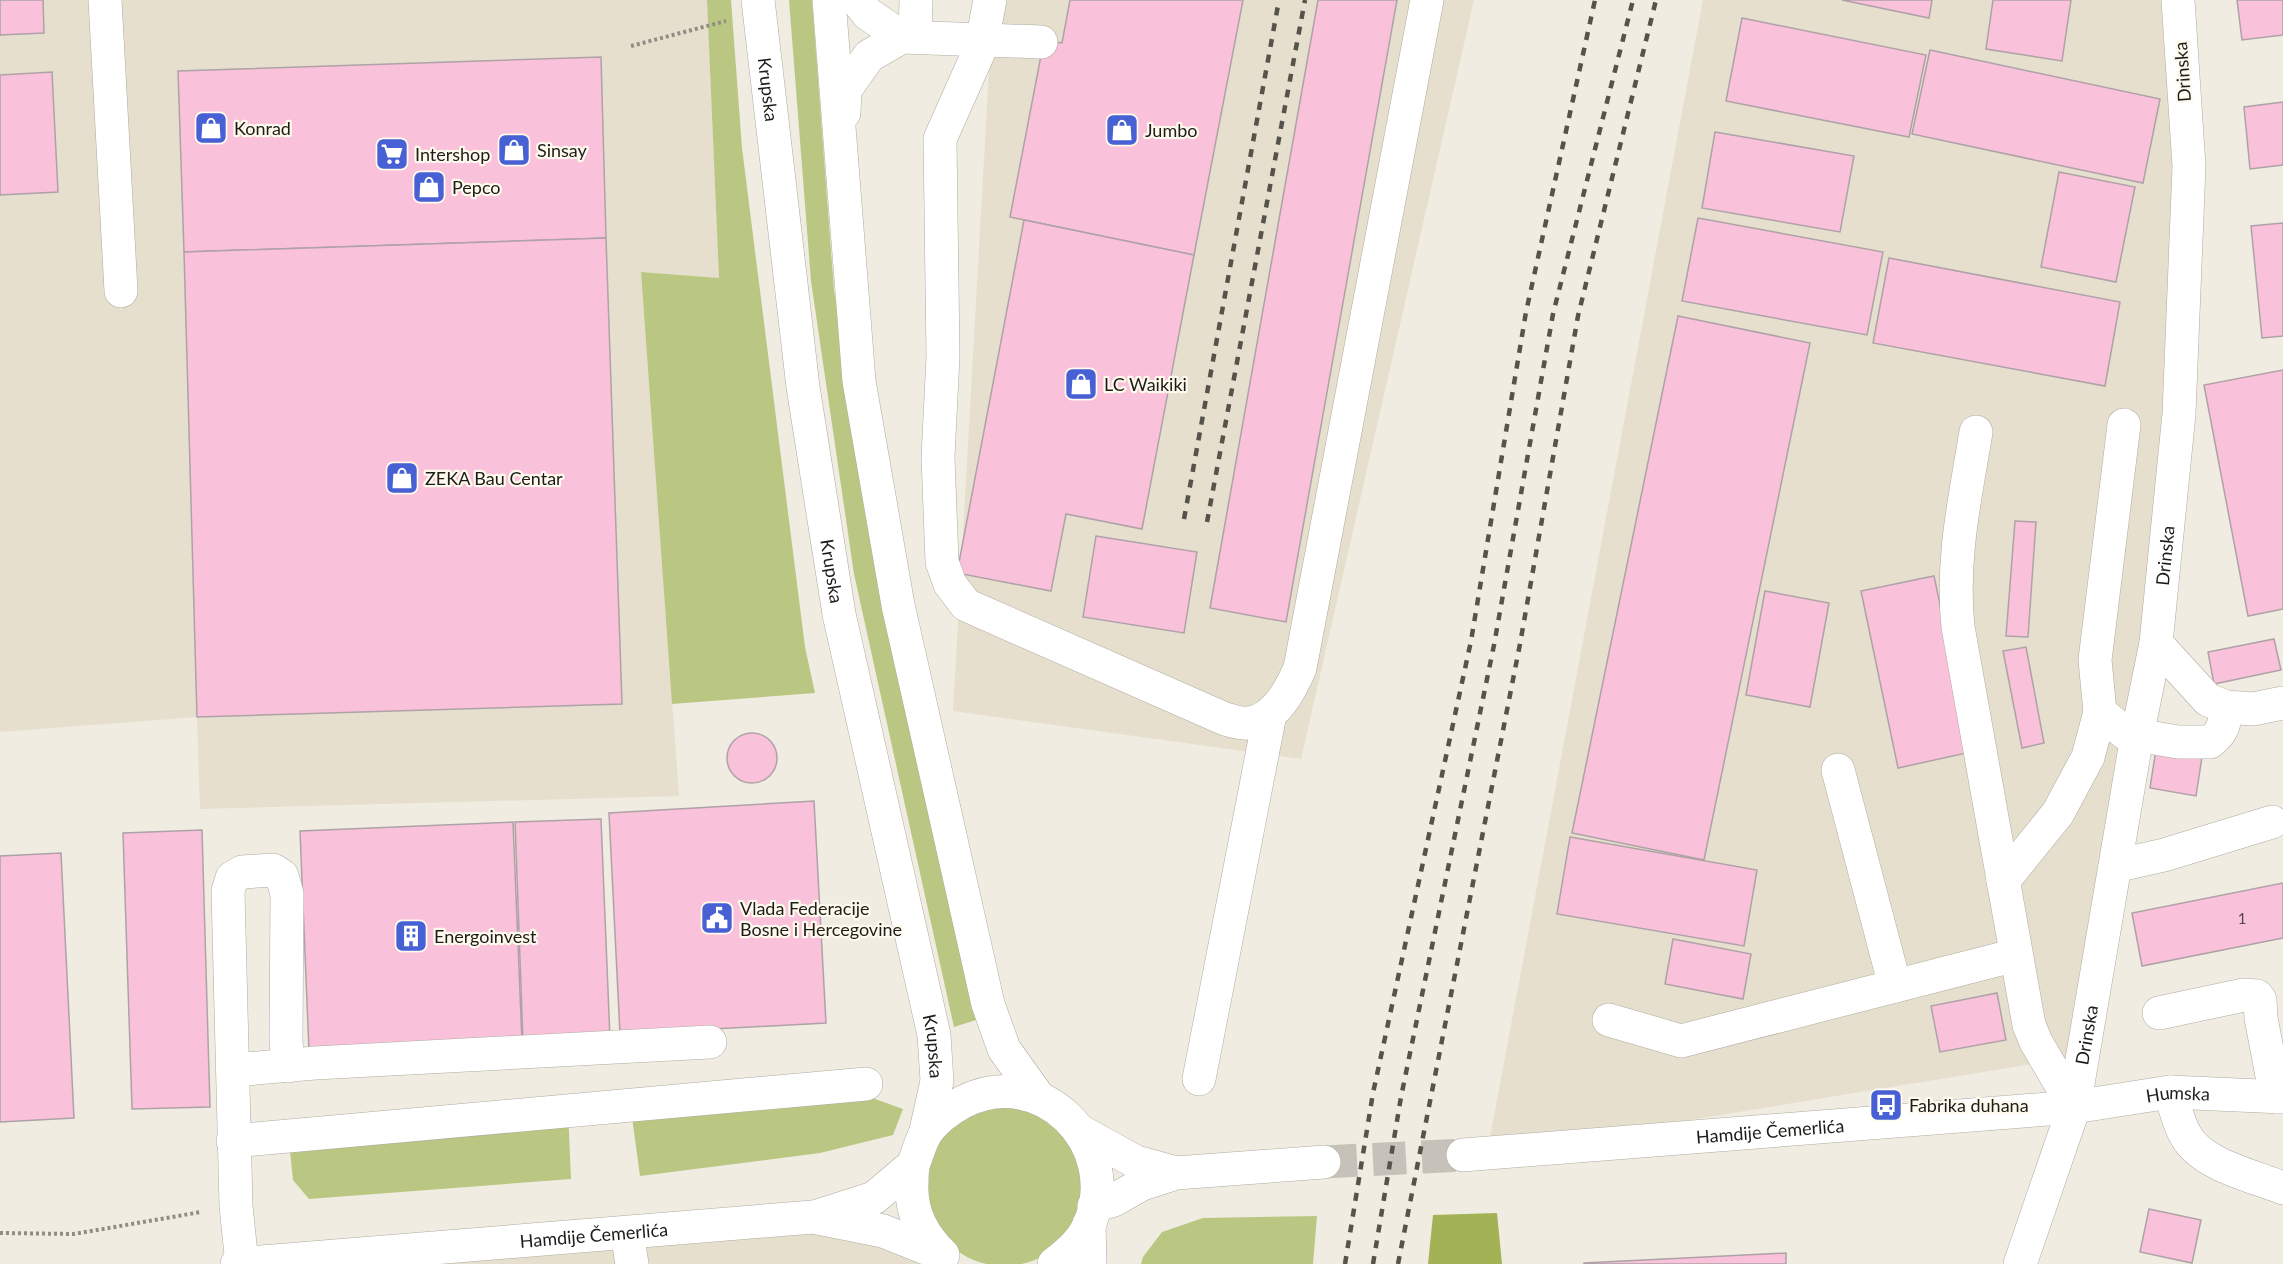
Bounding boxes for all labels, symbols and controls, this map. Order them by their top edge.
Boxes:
street label: Drinska [2169,41,2195,103]
street label: Krupska [754,56,783,123]
shop icon: Konrad [193,110,229,146]
shop icon: Jumbo [1104,112,1140,148]
place label: Konrad [234,117,291,139]
place label: Jumbo [1145,119,1197,141]
shop icon: Sinsay [496,132,532,168]
supermarket icon: Intershop [374,136,410,172]
place label: Sinsay [537,139,588,161]
place label: Intershop [415,143,490,165]
shop icon: Pepco [411,169,447,205]
place label: Pepco [452,176,501,198]
shop icon: LC Waikiki [1063,366,1099,402]
place label: LC Waikiki [1104,373,1187,395]
shop icon: ZEKA Bau Centar [384,460,420,496]
place label: ZEKA Bau Centar [425,467,563,489]
street label: Drinska [2151,524,2179,587]
street label: Krupska [816,537,848,605]
place label: Vlada Federacije Bosne i Hercegovine [740,897,902,940]
public building icon: Vlada Federacije Bosne i Hercegovine [699,900,735,936]
house number: 1 [2238,909,2246,927]
building icon: Energoinvest [393,918,429,954]
place label: Energoinvest [434,925,537,947]
street label: Drinska [2070,1003,2102,1067]
street label: Krupska [919,1012,948,1079]
street label: Humska [2144,1081,2210,1107]
bus stop icon: Fabrika duhana [1868,1087,1904,1123]
place label: Fabrika duhana [1909,1094,2029,1116]
street label: Hamdije Čemerlića [1695,1114,1845,1148]
street label: Hamdije Čemerlića [519,1218,669,1252]

